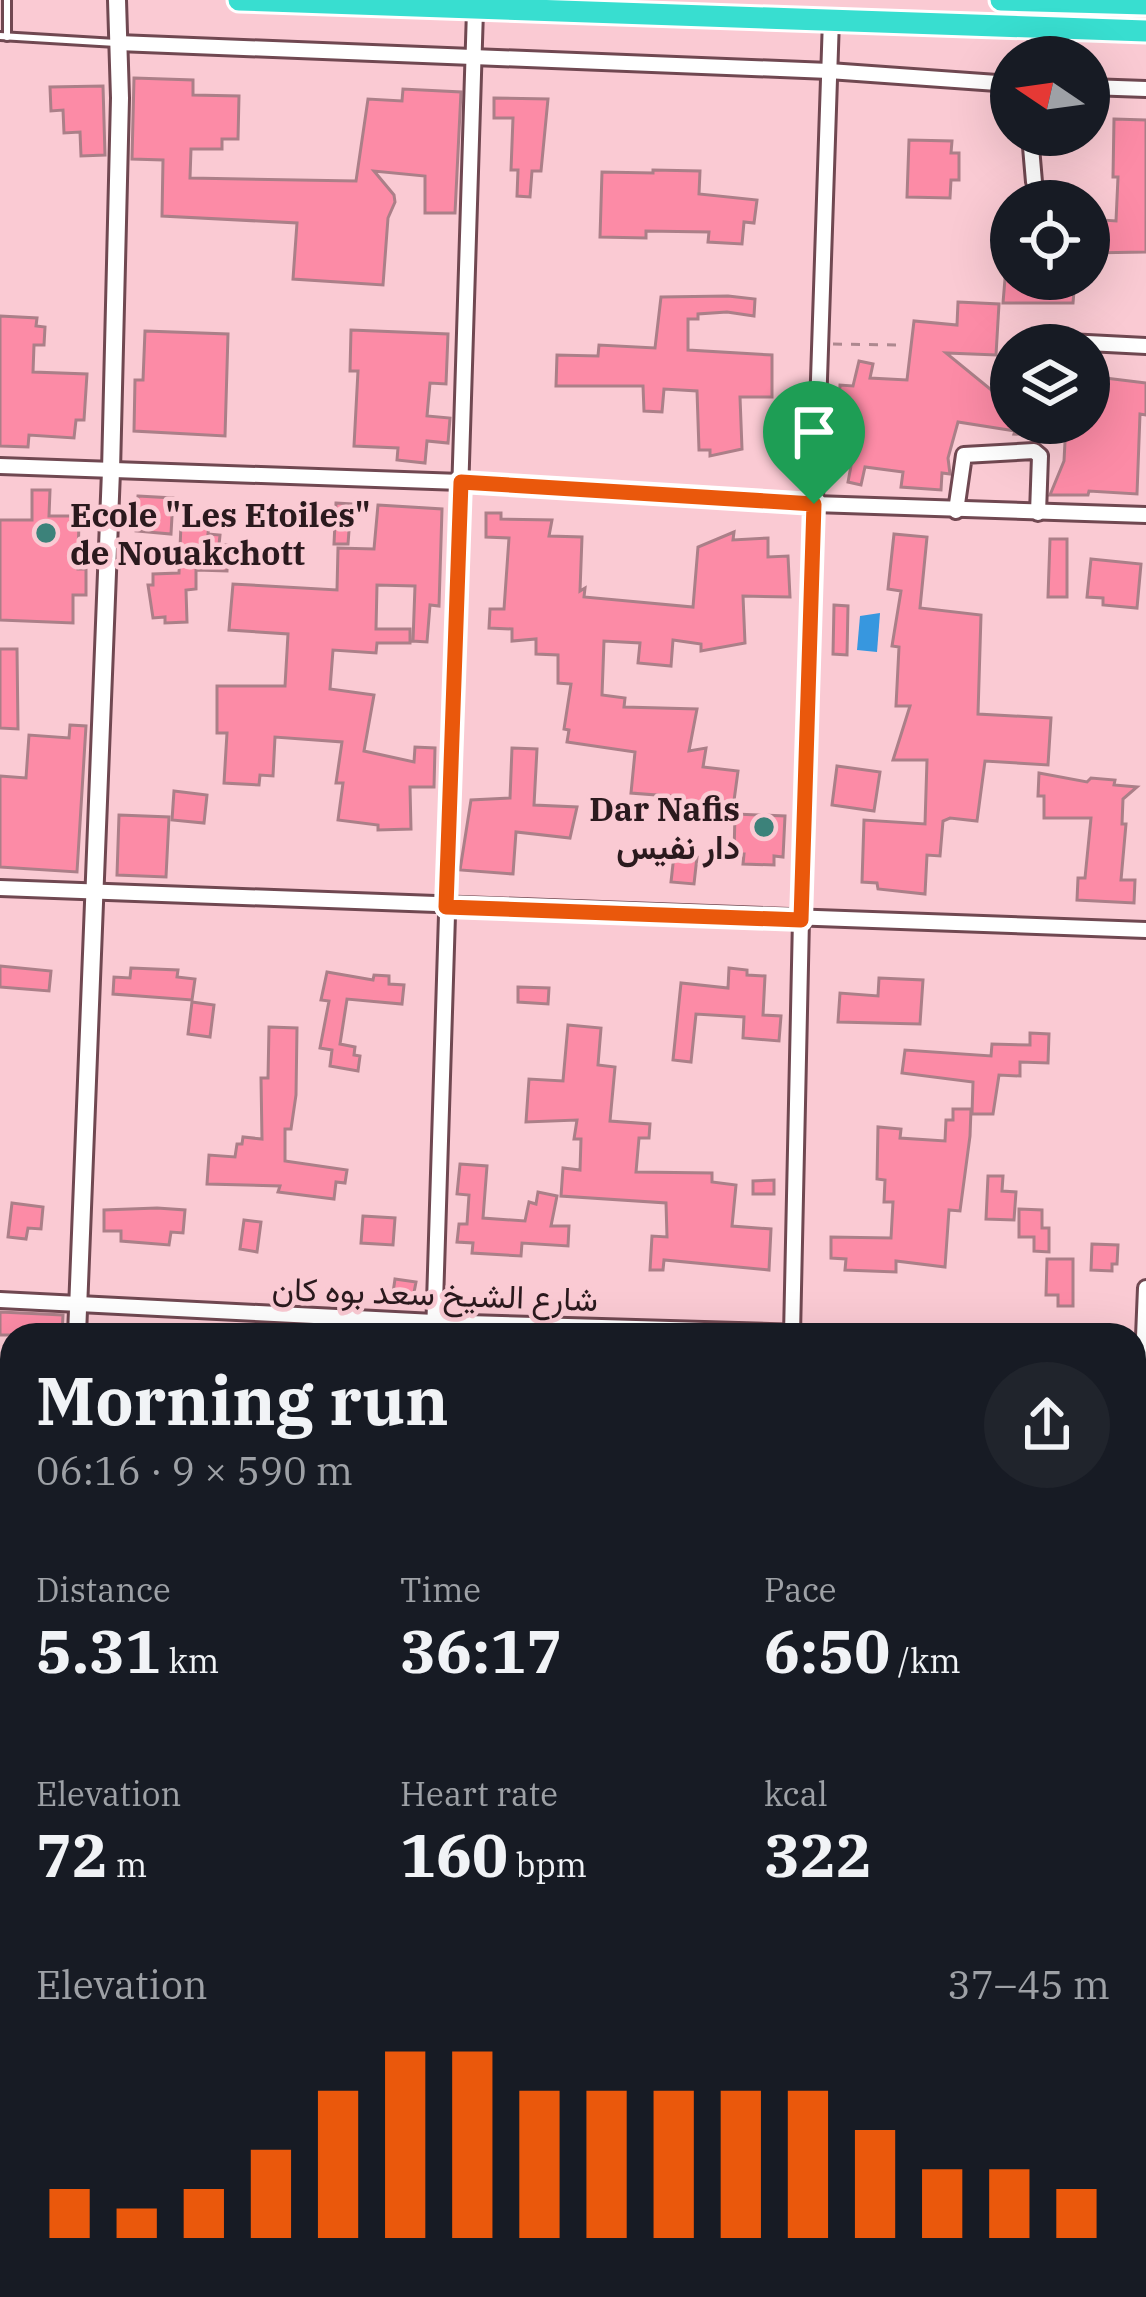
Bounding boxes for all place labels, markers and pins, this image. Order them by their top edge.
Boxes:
pin [763,381,865,504]
place label: Ecole "Les Etoiles" de Nouakchott [70,493,371,574]
marker: Ecole "Les Etoiles" de Nouakchott [33,520,59,546]
place label: Dar Nafis دار نفيس [589,787,740,868]
marker: Dar Nafis دار نفيس [751,814,777,840]

